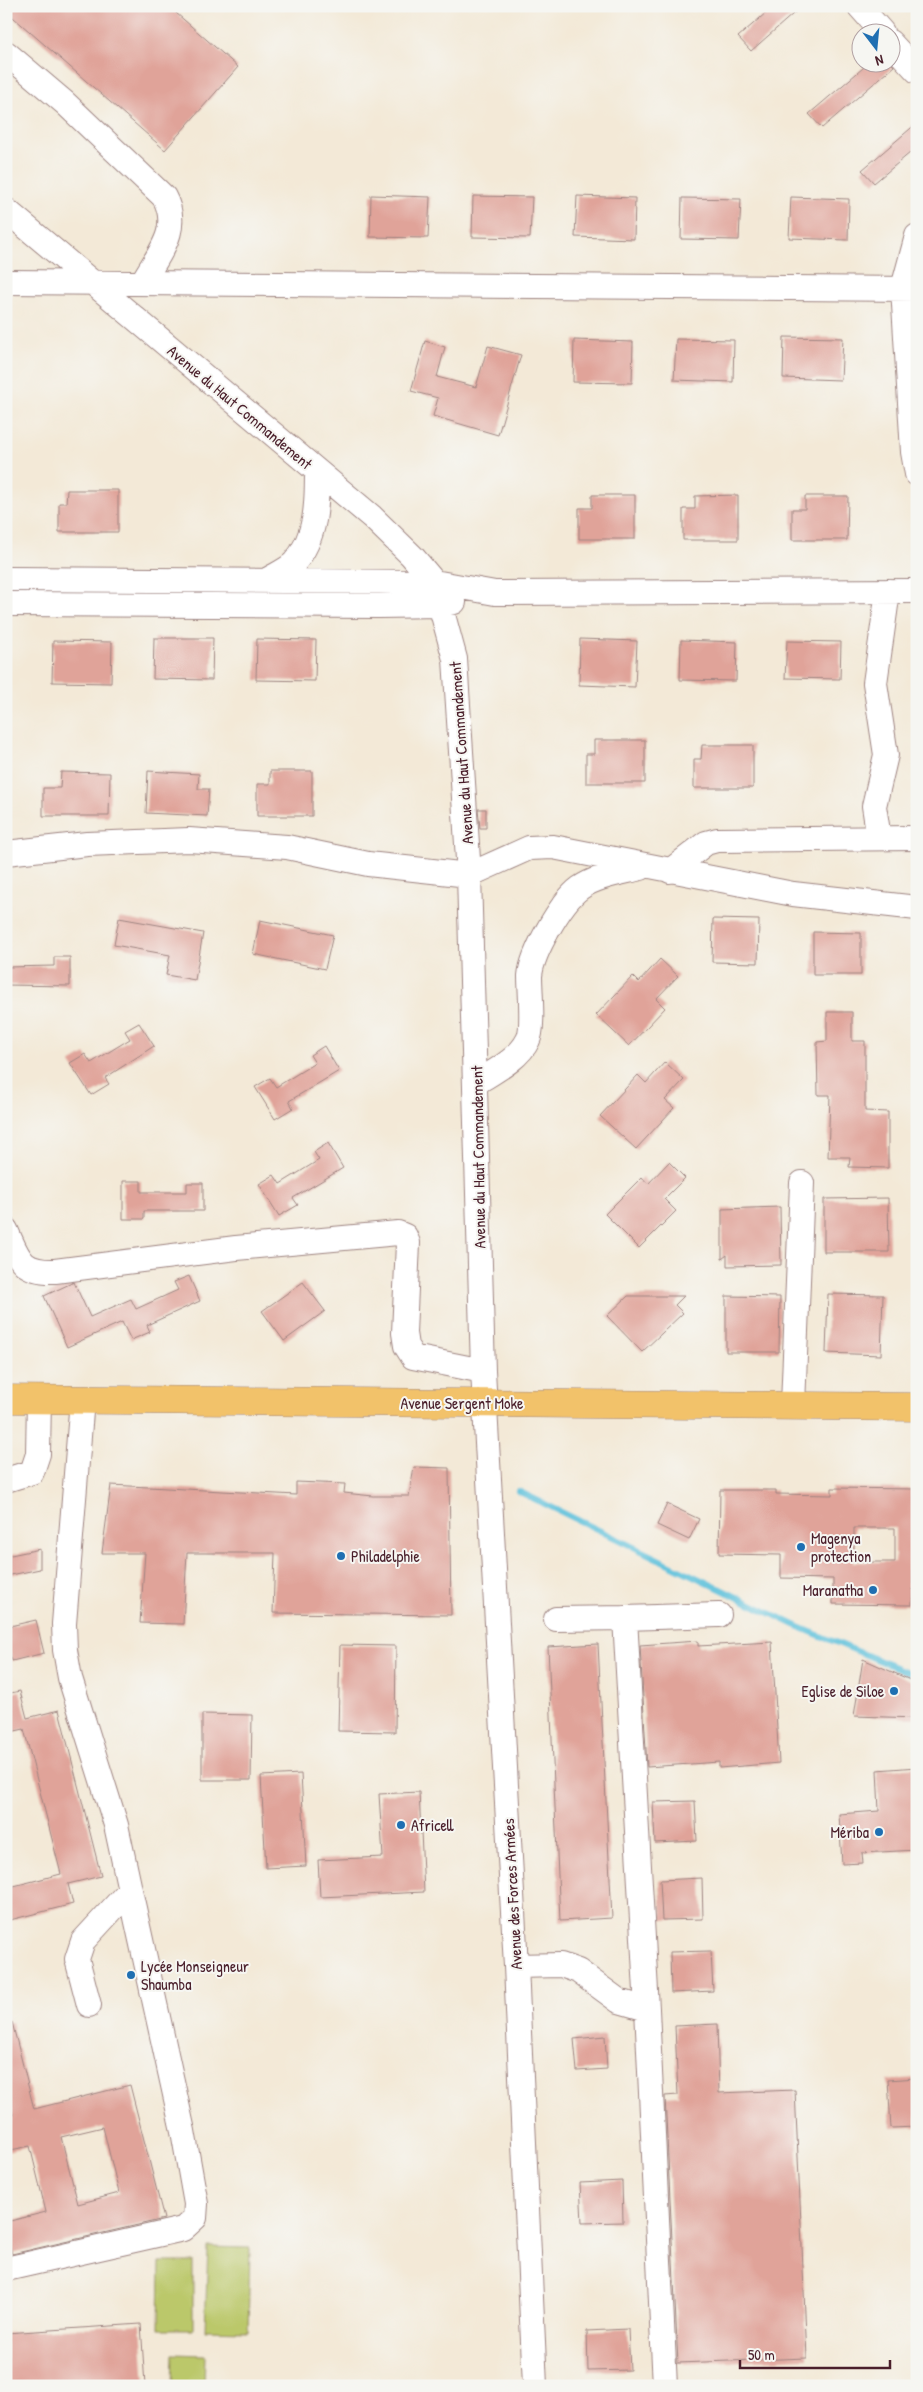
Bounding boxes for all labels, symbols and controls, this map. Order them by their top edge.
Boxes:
north arrow [850,22,900,72]
text: N [873,51,886,71]
street label: Avenue du Haut Commandement [163,340,318,475]
street label: Avenue du Haut Commandement [444,660,478,845]
street label: Avenue du Haut Commandement [465,1065,491,1249]
street label: Avenue Sergent Moke [400,1392,524,1414]
place label: Magenya protection [811,1527,871,1567]
marker: Magenya protection [795,1541,807,1553]
place label: Philadelphie [351,1545,421,1567]
marker: Philadelphie [335,1550,347,1562]
place label: Maranatha [803,1579,863,1601]
marker: Maranatha [867,1584,879,1596]
place label: Eglise de Siloe [801,1680,885,1702]
marker: Eglise de Siloe [888,1685,900,1697]
place label: Africell [411,1814,454,1836]
street label: Avenue des Forces Armées [497,1818,527,1970]
marker: Africell [395,1819,407,1831]
place label: Mériba [831,1821,869,1843]
marker: Mériba [873,1826,885,1838]
place label: Lycée Monseigneur Shaumba [141,1955,249,1995]
marker: Lycée Monseigneur Shaumba [125,1969,137,1981]
scale bar [740,2337,890,2369]
text: 50 m [748,2344,775,2365]

